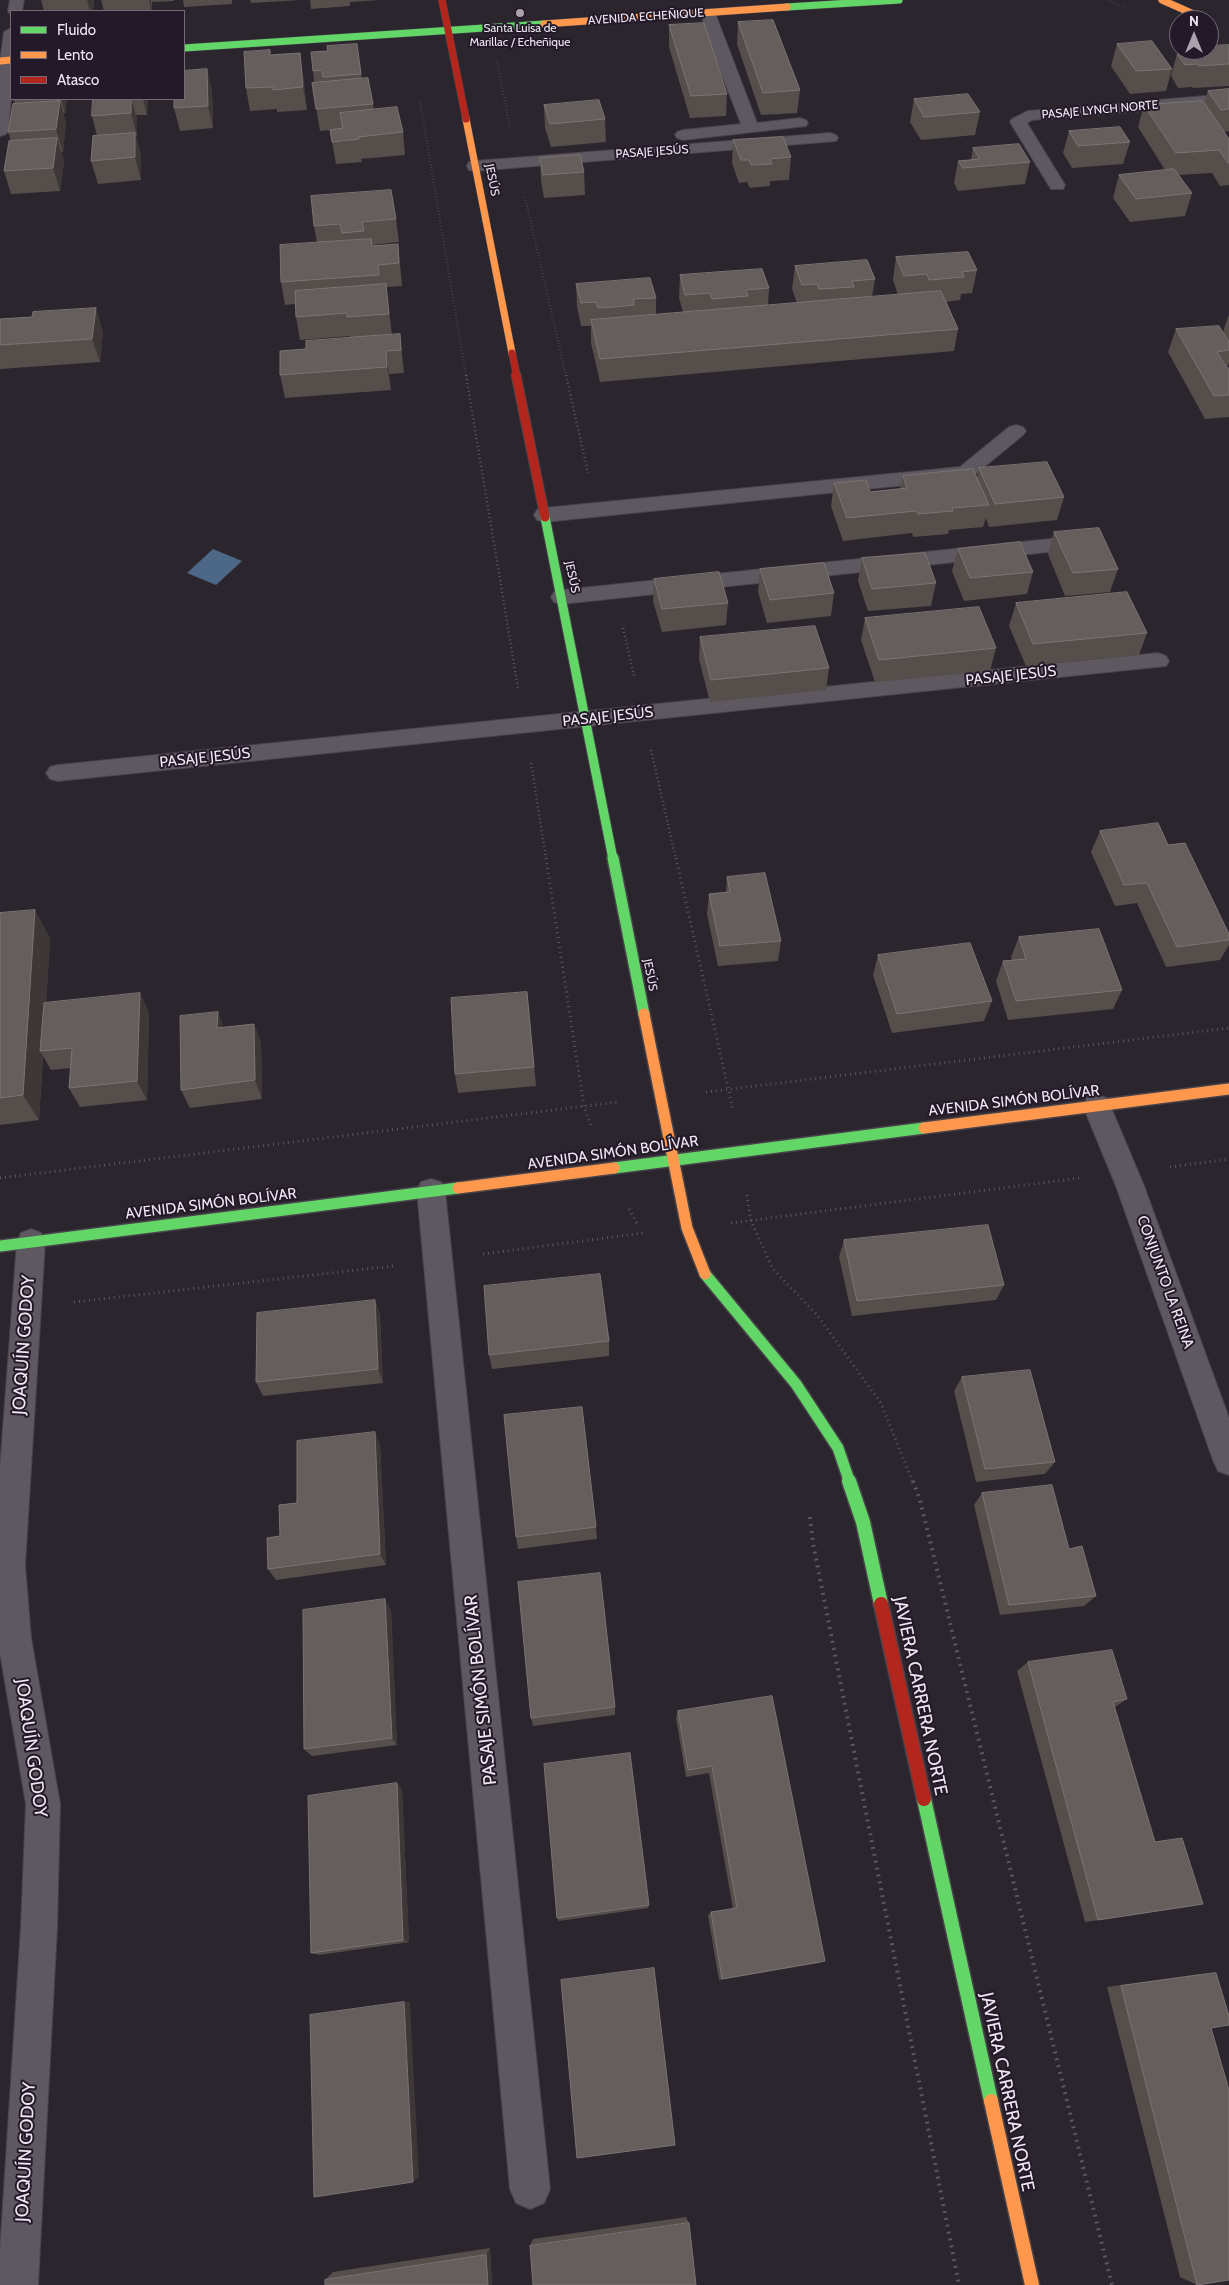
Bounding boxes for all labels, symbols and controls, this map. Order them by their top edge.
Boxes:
street label: AVENIDA ECHEÑIQUE [588,6,704,28]
marker: Santa Luisa de Marillac / Echeñique [514,7,526,19]
legend [10,10,185,100]
north arrow [1169,10,1219,60]
text: N [1189,12,1199,30]
text: Fluido [57,21,96,39]
place label: Santa Luisa de Marillac / Echeñique [470,21,570,49]
text: Lento [57,46,94,64]
text: Atasco [57,71,99,89]
street label: PASAJE LYNCH NORTE [1041,98,1159,122]
street label: PASAJE JESÚS [615,142,689,162]
street label: JESÚS [482,163,502,197]
street label: JESÚS [562,560,582,594]
street label: PASAJE JESÚS [965,662,1057,690]
street label: PASAJE JESÚS [562,703,654,731]
street label: PASAJE JESÚS [159,744,251,772]
street label: JESÚS [640,958,660,992]
street label: AVENIDA SIMÓN BOLÍVAR [927,1082,1101,1120]
street label: AVENIDA SIMÓN BOLÍVAR [526,1132,700,1174]
street label: AVENIDA SIMÓN BOLÍVAR [124,1185,298,1223]
street label: CONJUNTO LA REINA [1133,1213,1197,1351]
street label: JOAQUÍN GODOY [8,1274,40,1416]
street label: PASAJE SIMÓN BOLÍVAR [460,1594,502,1786]
street label: JAVIERA CARRERA NORTE [888,1595,952,1797]
street label: JOAQUÍN GODOY [11,1677,51,1819]
street label: JAVIERA CARRERA NORTE [975,1991,1039,2193]
street label: JOAQUÍN GODOY [12,2082,40,2222]

